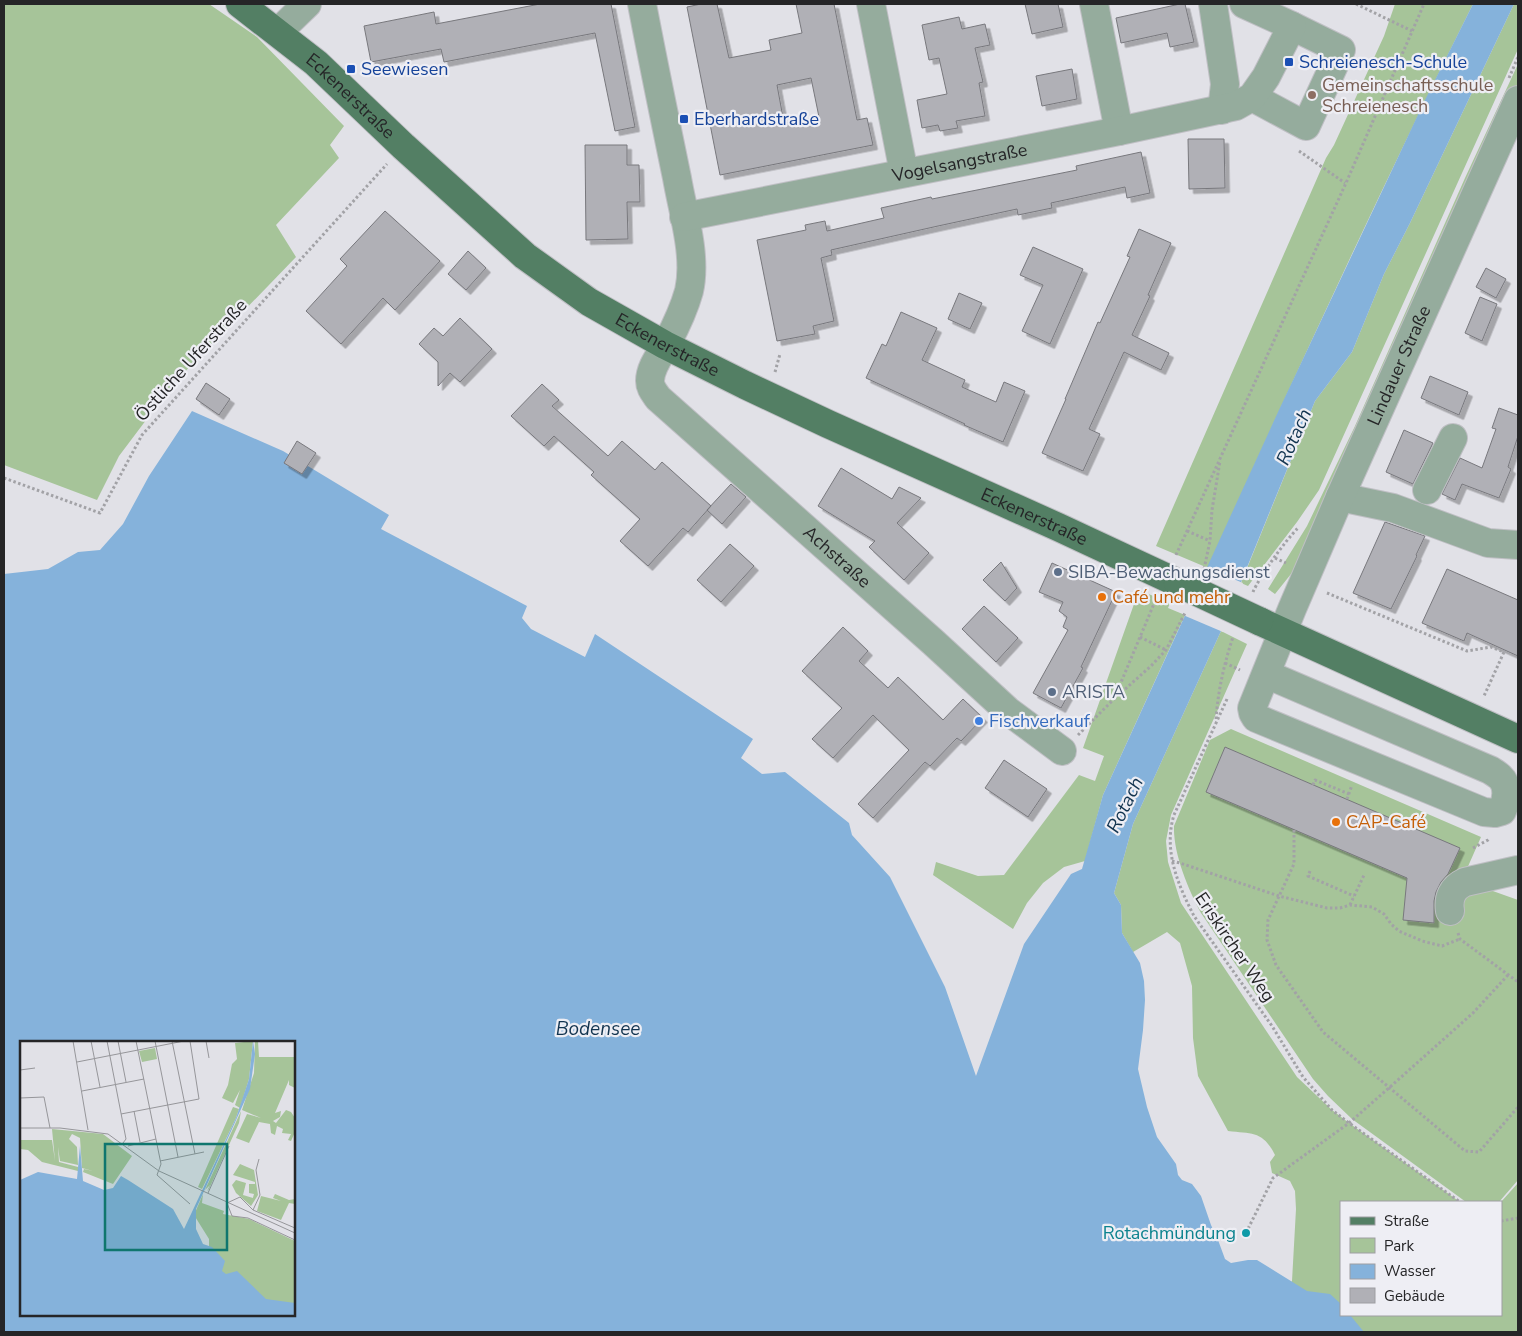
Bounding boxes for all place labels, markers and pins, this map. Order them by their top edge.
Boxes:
place label: Schreienesch-Schule [1299,50,1467,74]
marker: Schreienesch-Schule [1283,56,1295,68]
place label: Seewiesen [361,57,448,81]
marker: Seewiesen [345,63,357,75]
place label: Gemeinschaftsschule Schreienesch [1322,73,1493,118]
marker: Gemeinschaftsschule Schreienesch [1306,89,1318,101]
place label: Eberhardstraße [694,107,819,131]
marker: Eberhardstraße [678,113,690,125]
place label: SIBA-Bewachungsdienst [1068,560,1270,584]
marker: SIBA-Bewachungsdienst [1052,566,1064,578]
place label: Café und mehr [1112,585,1231,609]
marker: Café und mehr [1096,591,1108,603]
place label: ARISTA [1062,680,1125,704]
marker: ARISTA [1046,686,1058,698]
place label: Fischverkauf [989,709,1091,733]
marker: Fischverkauf [973,715,985,727]
place label: CAP-Café [1346,810,1426,834]
marker: CAP-Café [1330,816,1342,828]
place label: Rotachmündung [1103,1221,1236,1245]
marker: Rotachmündung [1240,1227,1252,1239]

